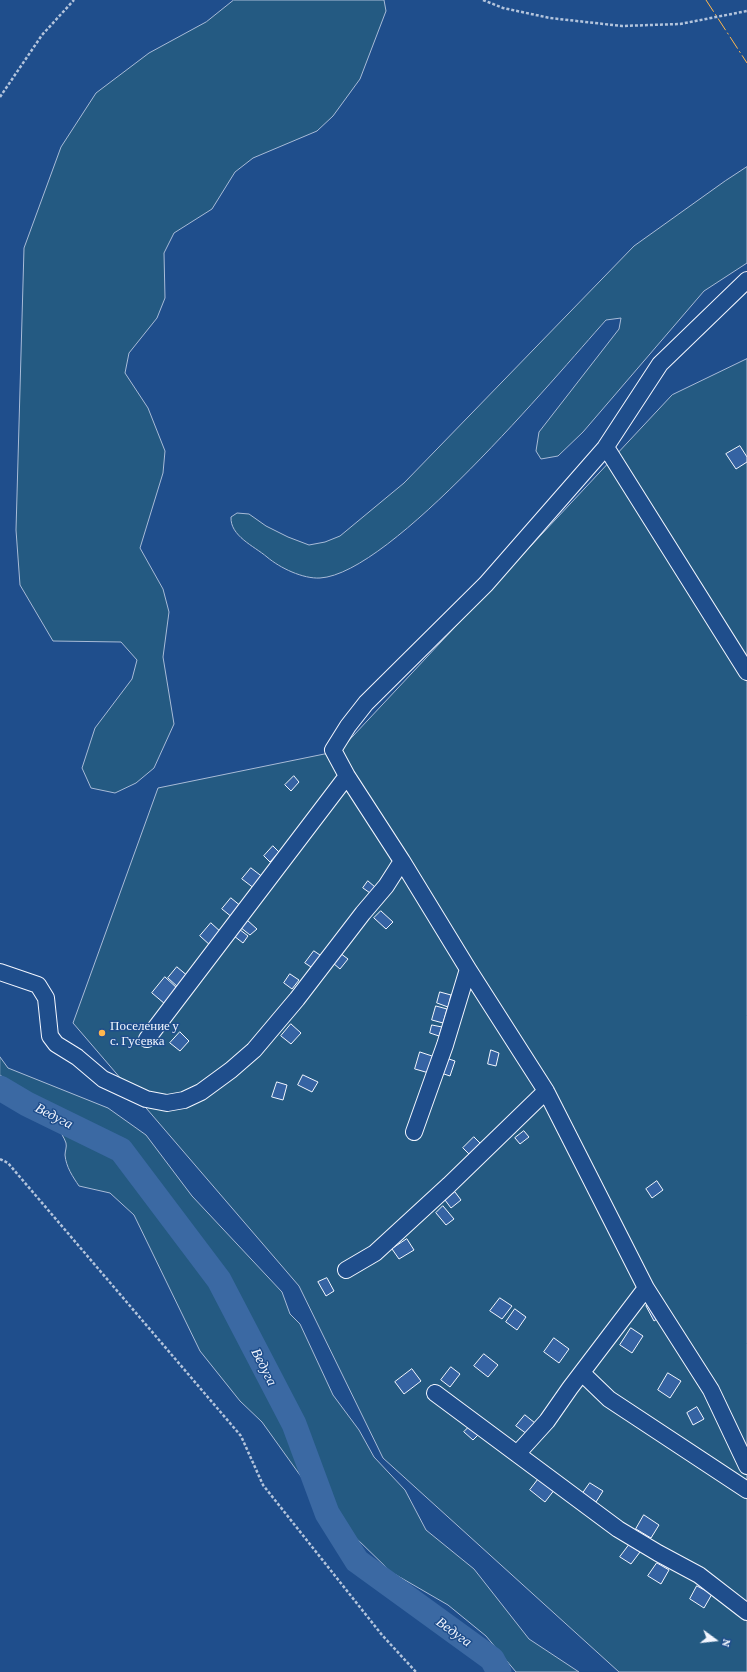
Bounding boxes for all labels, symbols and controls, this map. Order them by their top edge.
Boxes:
place label: Поселение у с. Гусевка [110,1018,179,1049]
marker: Поселение у с. Гусевка [97,1028,107,1038]
water label: Ведуга [32,1099,76,1133]
water label: Ведуга [247,1345,281,1389]
water label: Ведуга [433,1613,475,1651]
north arrow [695,1620,735,1660]
text: N [720,1638,733,1648]

